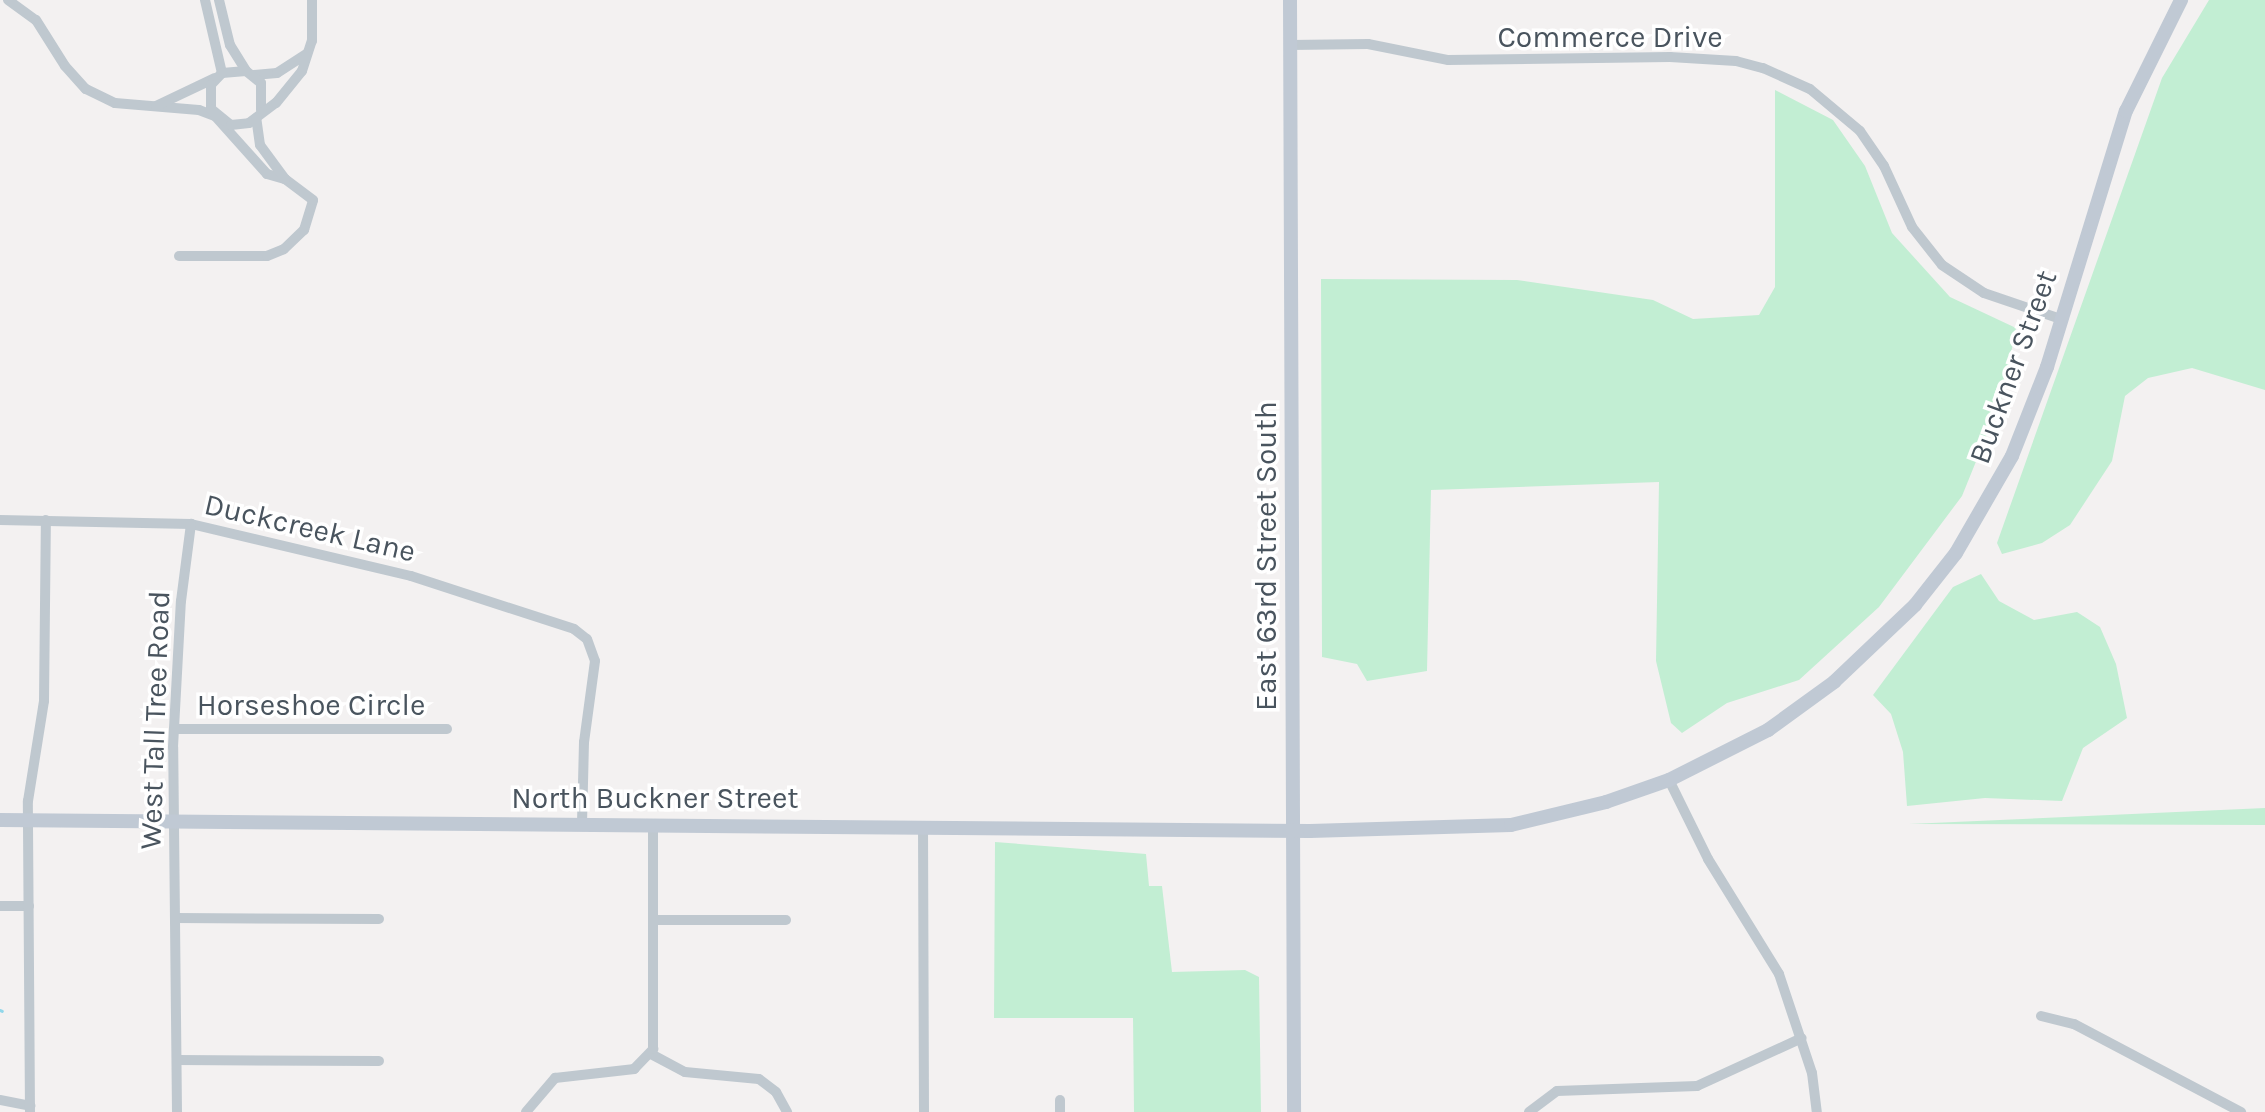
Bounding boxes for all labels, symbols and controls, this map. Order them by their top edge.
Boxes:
street label: Commerce Drive [1497,19,1723,55]
street label: Buckner Street [1961,265,2065,469]
street label: East 63rd Street South [1248,401,1284,711]
street label: Duckcreek Lane [201,486,419,570]
street label: West Tall Tree Road [132,590,178,850]
street label: Horseshoe Circle [197,687,425,723]
street label: North Buckner Street [511,780,799,816]

